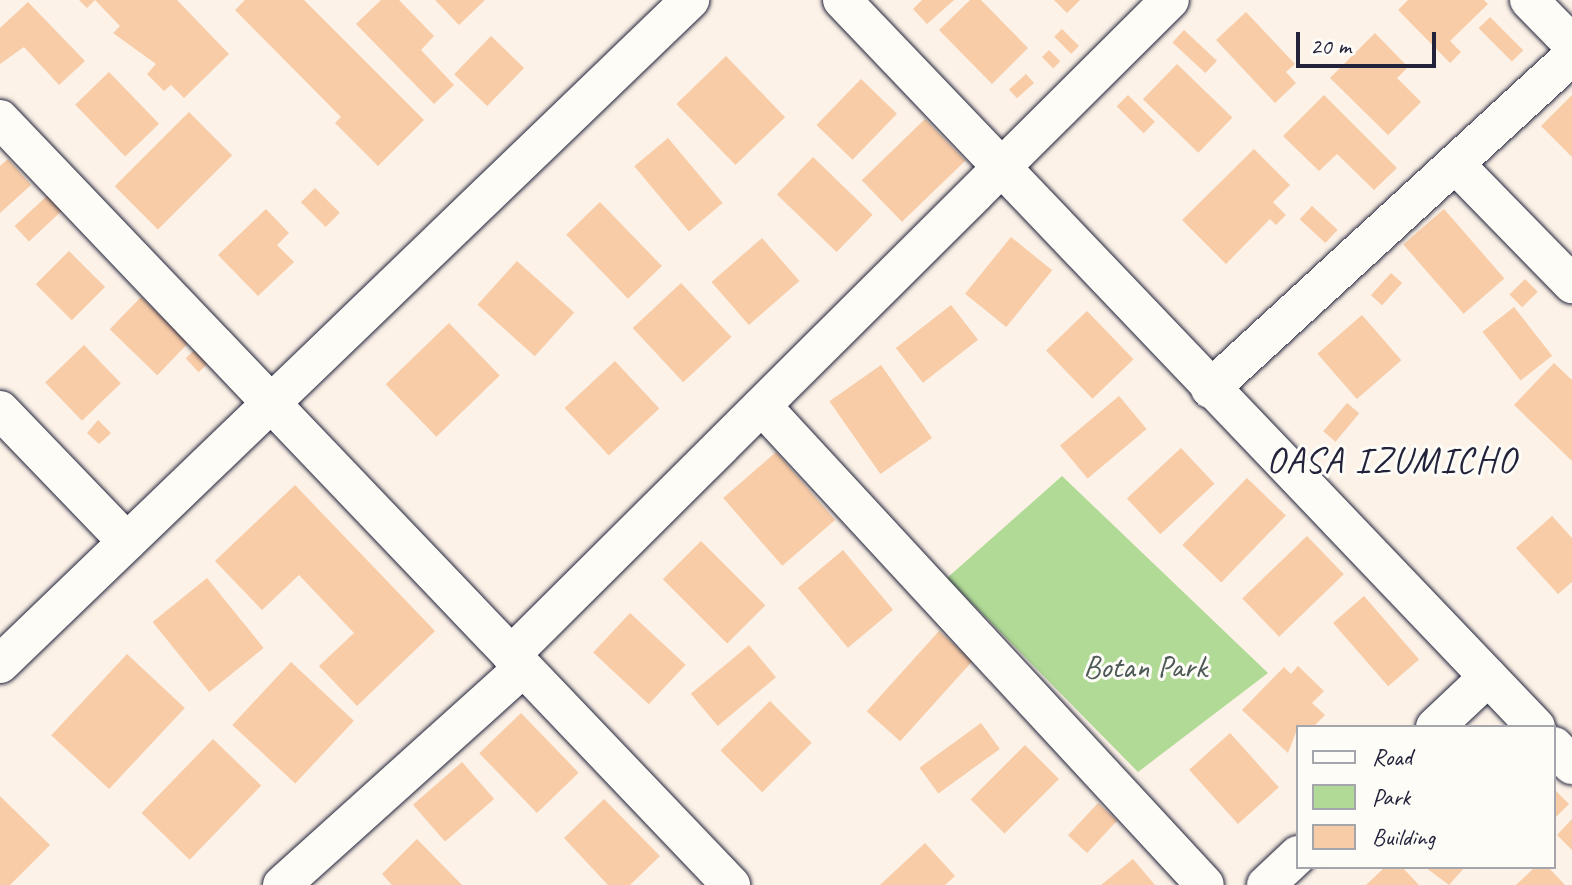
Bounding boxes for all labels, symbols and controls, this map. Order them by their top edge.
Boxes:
scale bar [1300,16,1440,66]
text: 20 m [1310,31,1351,61]
district label: OASA IZUMICHO [1266,439,1518,483]
park label: Botan Park [1083,648,1207,686]
legend [1296,725,1556,869]
text: Road [1372,742,1412,772]
text: Park [1372,782,1410,812]
text: Building [1372,822,1435,852]

